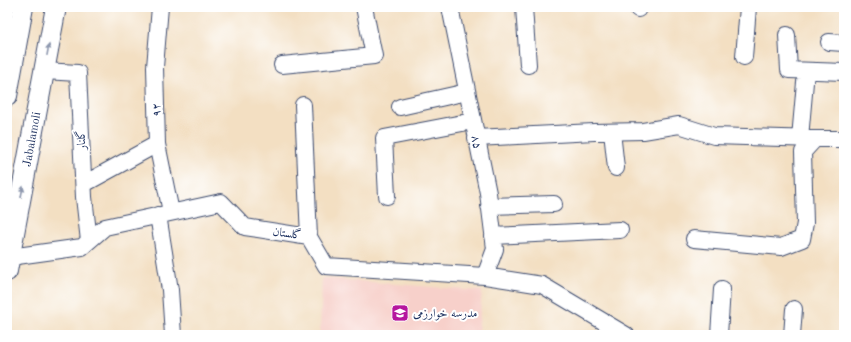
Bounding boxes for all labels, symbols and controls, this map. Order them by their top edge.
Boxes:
one-way arrow [46,44,52,56]
street label: ۹۲ [151,103,163,117]
street label: Jabalamoli [21,111,43,168]
street label: گلنار [72,130,89,151]
street label: ۸۵ [469,134,483,150]
one-way arrow [19,186,25,198]
street label: گلستان [272,223,302,242]
school or university icon: مدرسه خوارزمی [390,303,410,323]
place label: مدرسه خوارزمی [413,308,477,321]

